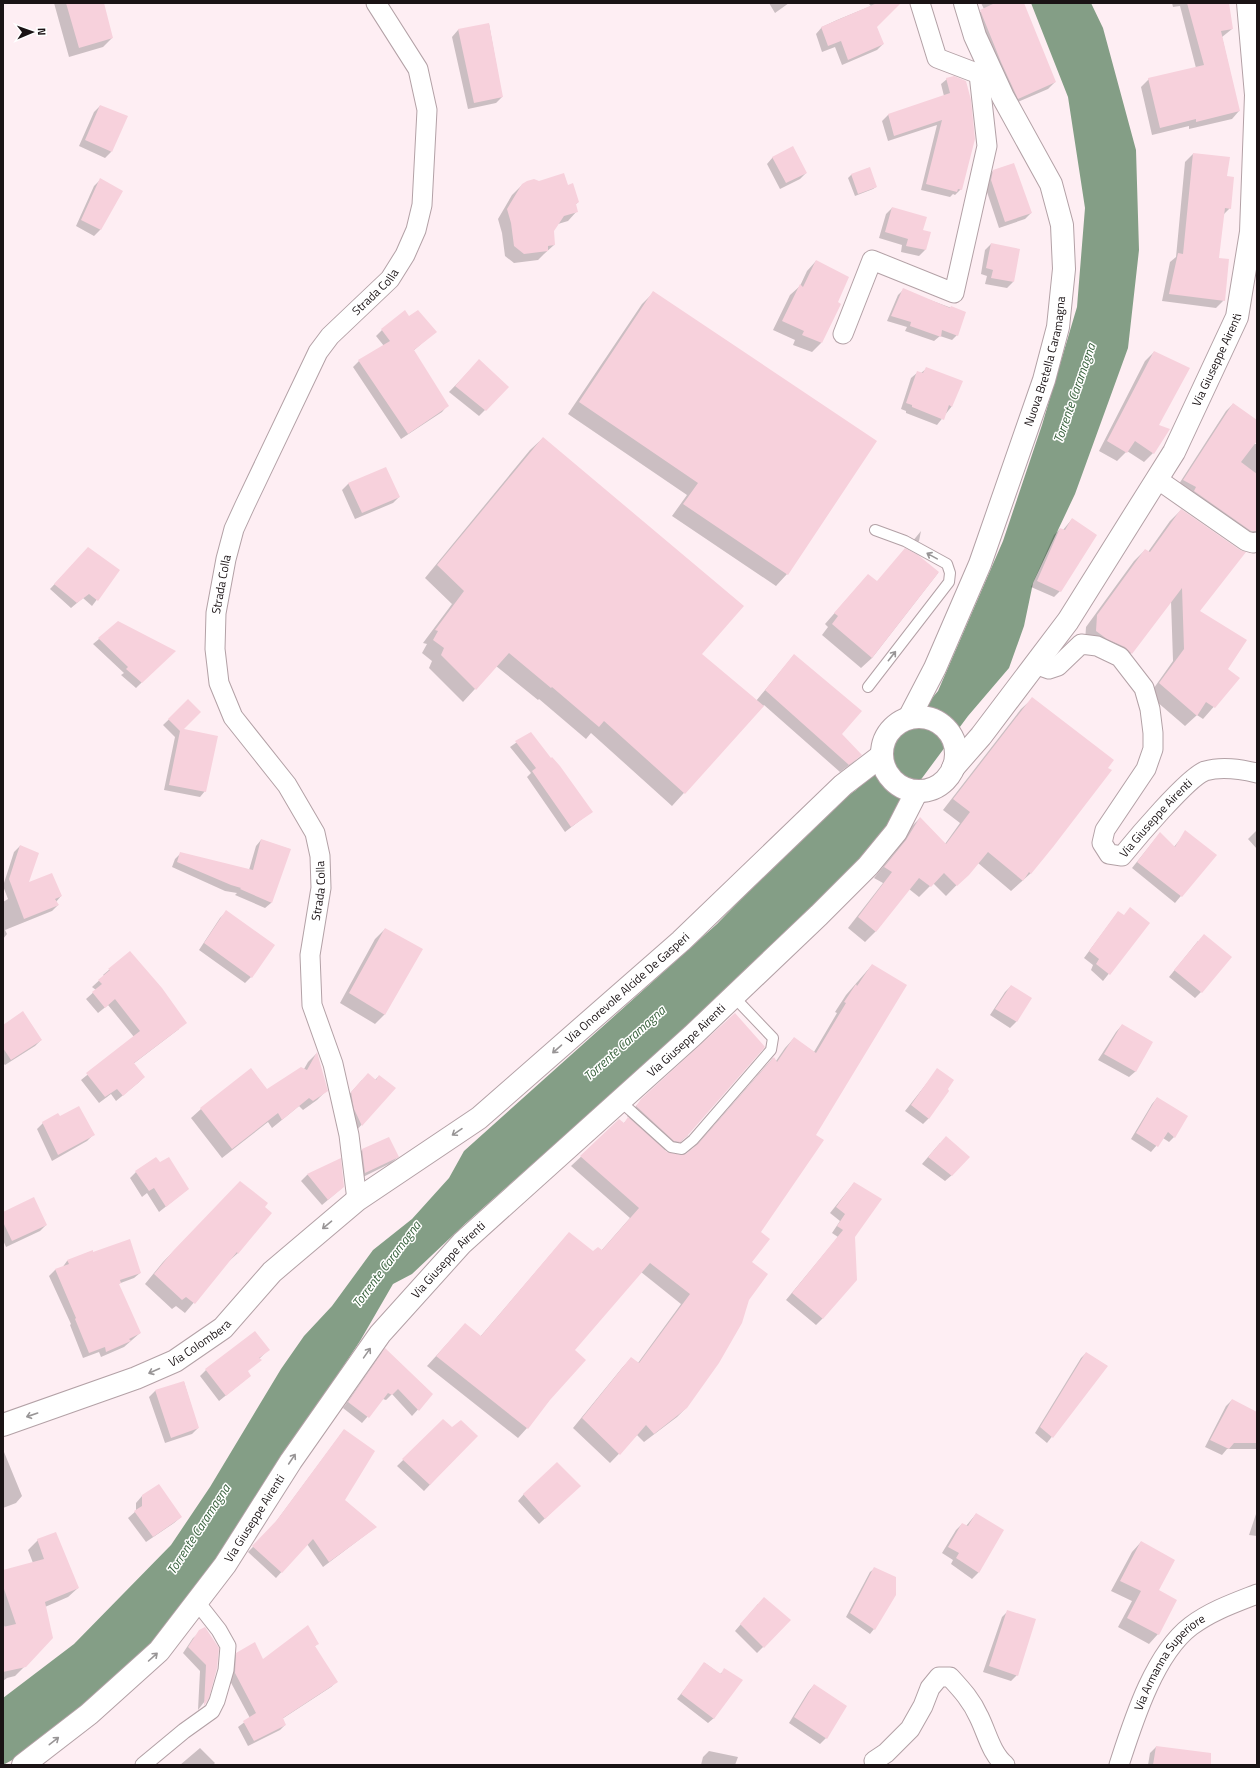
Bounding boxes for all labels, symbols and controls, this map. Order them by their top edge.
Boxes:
north arrow [12,12,52,52]
text: N [34,28,50,36]
street label: Strada Colla [347,265,403,320]
street label: Nuova Bretella Caramagna [1019,295,1070,429]
street label: Via Giuseppe Airenti [1187,311,1246,409]
water label: Torrente Caramagna [1048,339,1101,445]
one-way arrow [926,551,938,559]
street label: Strada Colla [206,552,236,616]
one-way arrow [887,651,896,662]
street label: Via Giuseppe Airenti [1114,774,1196,862]
street label: Strada Colla [306,860,330,922]
street label: Via Onorevole Alcide De Gasperi [561,928,694,1047]
street label: Via Giuseppe Airenti [642,999,730,1081]
water label: Torrente Caramagna [579,1000,670,1085]
one-way arrow [552,1045,562,1054]
one-way arrow [452,1128,463,1136]
water label: Torrente Caramagna [347,1215,426,1312]
street label: Via Giuseppe Airenti [406,1216,489,1303]
one-way arrow [322,1221,332,1230]
street label: Via Colombera [166,1315,235,1372]
one-way arrow [363,1348,371,1359]
one-way arrow [148,1367,160,1375]
one-way arrow [25,1412,38,1419]
one-way arrow [288,1454,296,1465]
street label: Via Giuseppe Airenti [219,1471,289,1566]
water label: Torrente Caramagna [161,1479,236,1578]
street label: Via Armanna Superiore [1129,1609,1208,1713]
one-way arrow [148,1652,158,1662]
one-way arrow [48,1737,59,1746]

